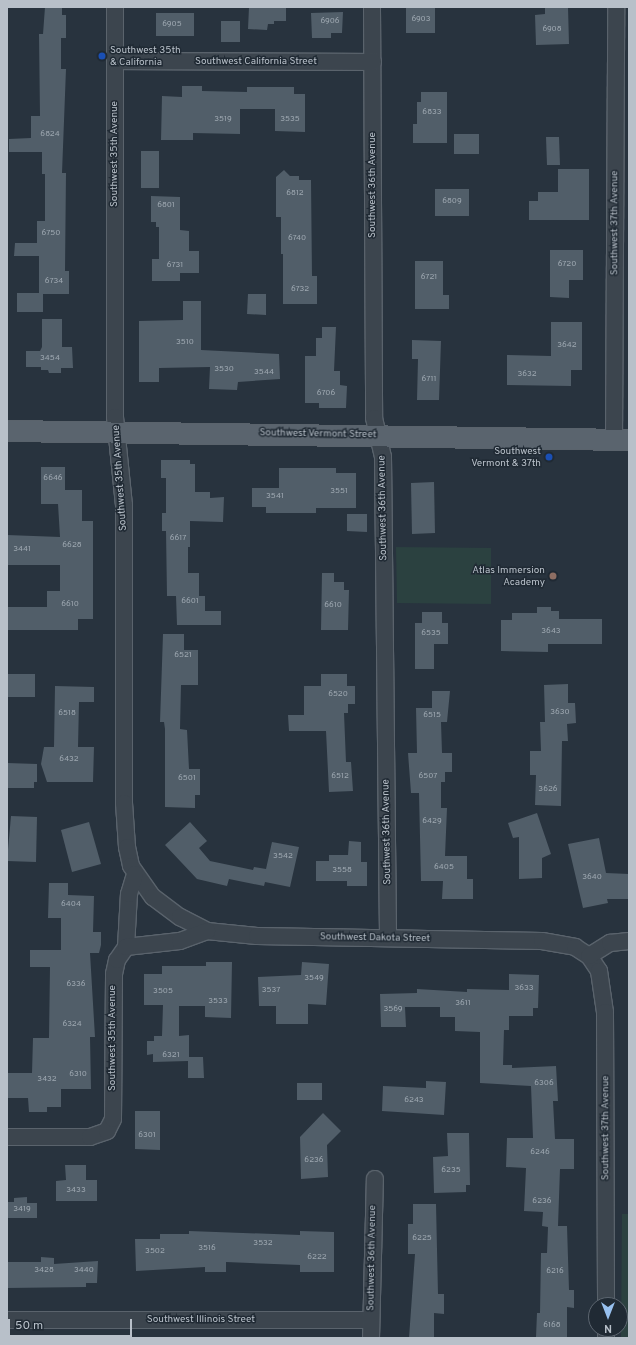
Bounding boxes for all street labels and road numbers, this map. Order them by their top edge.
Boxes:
street label: Southwest California Street [195,56,317,68]
street label: Southwest 35th Avenue [109,101,121,207]
street label: Southwest 36th Avenue [367,132,379,238]
street label: Southwest 37th Avenue [609,170,621,276]
street label: Southwest 35th Avenue [110,425,130,531]
street label: Southwest Vermont Street [259,427,377,441]
street label: Southwest 36th Avenue [376,455,390,561]
street label: Southwest 36th Avenue [380,779,394,885]
street label: Southwest Dakota Street [320,931,430,945]
street label: Southwest 35th Avenue [107,985,119,1091]
street label: Southwest 37th Avenue [600,1075,612,1181]
street label: Southwest 36th Avenue [365,1205,379,1311]
street label: Southwest Illinois Street [147,1314,255,1326]

